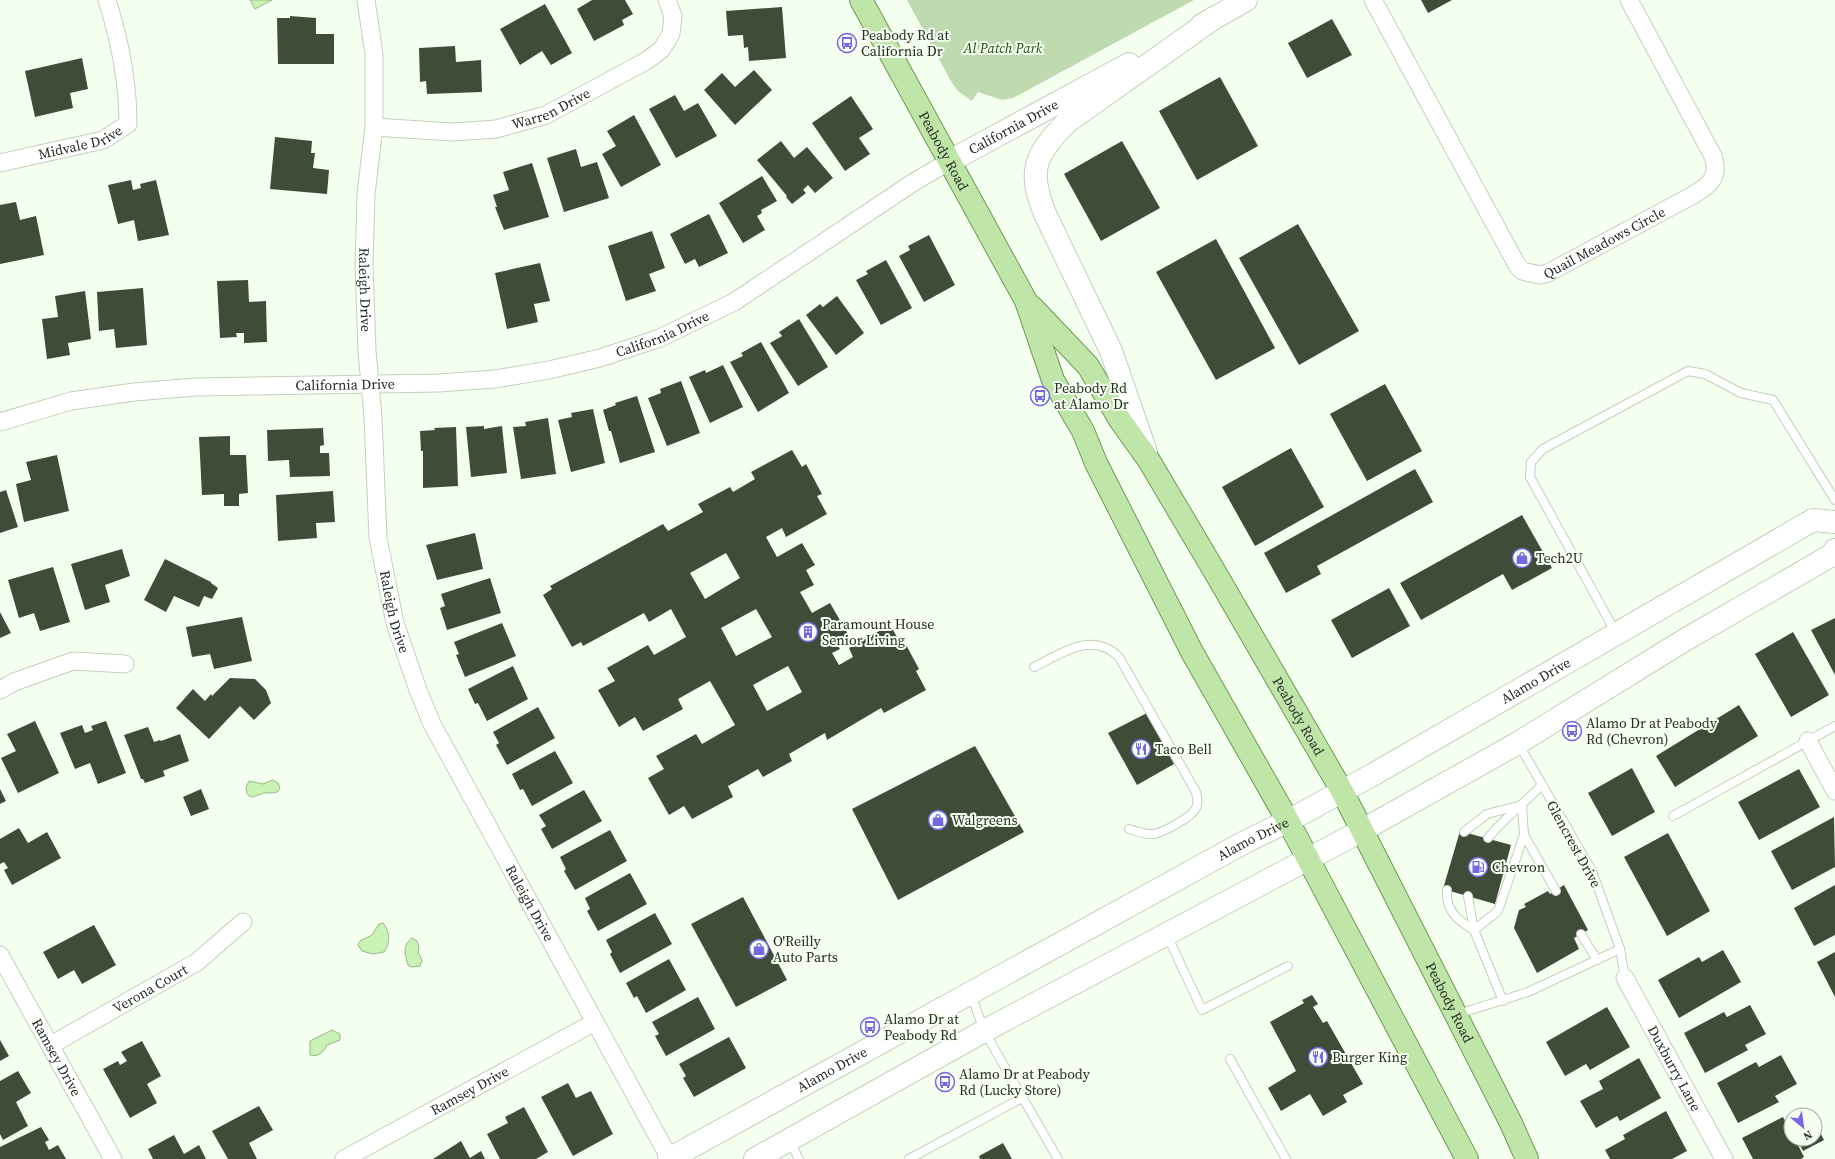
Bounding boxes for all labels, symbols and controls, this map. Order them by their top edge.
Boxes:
place label: Peabody Rd at California Dr [861,25,949,61]
bus stop icon: Peabody Rd at California Dr [836,32,858,54]
park label: Al Patch Park [963,38,1043,58]
street label: Warren Drive [509,83,594,134]
street label: California Drive [965,94,1062,159]
street label: Peabody Road [914,107,974,194]
street label: Midvale Drive [36,120,126,164]
street label: Quail Meadows Circle [1540,202,1669,284]
street label: Raleigh Drive [354,247,376,332]
street label: California Drive [613,306,712,362]
street label: California Drive [295,374,395,395]
place label: Peabody Rd at Alamo Dr [1054,378,1129,414]
bus stop icon: Peabody Rd at Alamo Dr [1029,385,1051,407]
shop icon: Tech2U [1511,547,1533,569]
place label: Tech2U [1536,548,1583,568]
street label: Raleigh Drive [375,569,415,656]
place label: Paramount House Senior Living [822,614,934,650]
building icon: Paramount House Senior Living [797,621,819,643]
street label: Alamo Drive [1497,652,1574,709]
street label: Peabody Road [1268,673,1329,759]
place label: Alamo Dr at Peabody Rd (Chevron) [1586,713,1718,749]
bus stop icon: Alamo Dr at Peabody Rd (Chevron) [1561,720,1583,742]
restaurant icon: Taco Bell [1130,738,1152,760]
place label: Taco Bell [1155,739,1212,759]
street label: Glencrest Drive [1542,797,1606,891]
shop icon: Walgreens [927,809,949,831]
place label: Walgreens [952,810,1018,830]
street label: Alamo Drive [1214,812,1292,865]
fuel station icon: Chevron [1467,856,1489,878]
place label: Chevron [1492,857,1546,877]
street label: Raleigh Drive [501,861,559,945]
place label: O'Reilly Auto Parts [773,931,838,967]
shop icon: O'Reilly Auto Parts [748,938,770,960]
street label: Verona Court [109,959,192,1018]
street label: Peabody Road [1421,959,1479,1046]
place label: Alamo Dr at Peabody Rd [884,1009,959,1045]
street label: Ramsey Drive [27,1015,86,1100]
bus stop icon: Alamo Dr at Peabody Rd [859,1016,881,1038]
street label: Duxburry Lane [1643,1022,1706,1115]
street label: Alamo Drive [793,1042,871,1097]
restaurant icon: Burger King [1307,1046,1329,1068]
place label: Burger King [1332,1047,1407,1067]
street label: Ramsey Drive [427,1061,512,1120]
place label: Alamo Dr at Peabody Rd (Lucky Store) [959,1064,1091,1100]
bus stop icon: Alamo Dr at Peabody Rd (Lucky Store) [934,1071,956,1093]
north arrow [1783,1107,1823,1147]
text: N [1800,1127,1815,1144]

